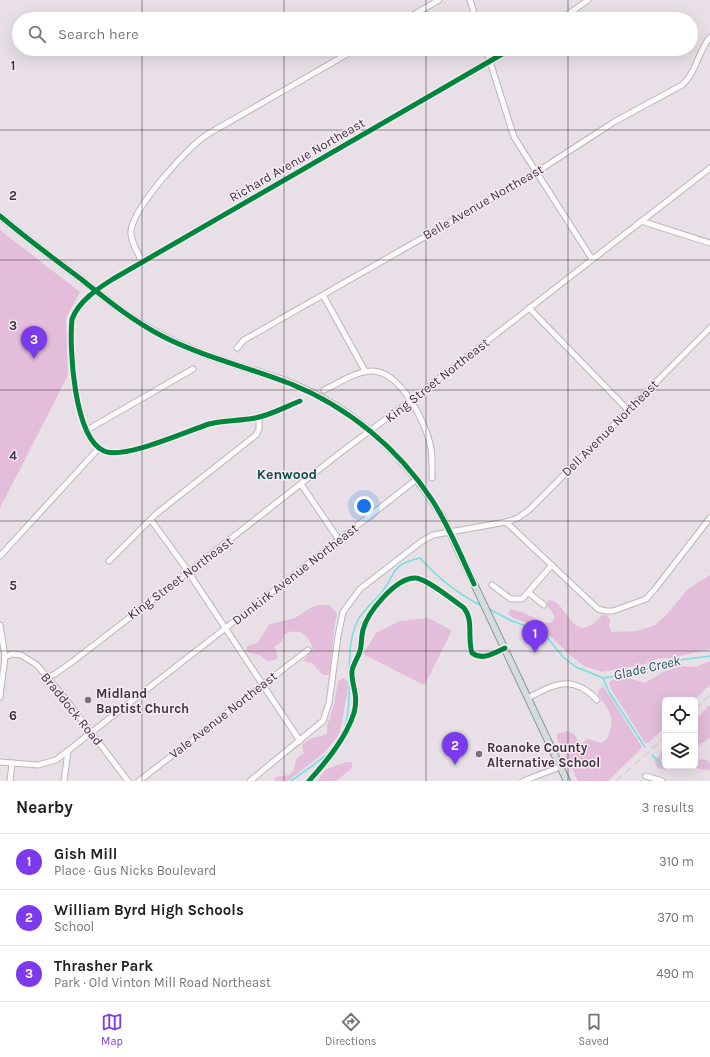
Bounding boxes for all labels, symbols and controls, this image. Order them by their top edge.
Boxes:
search box [12,12,698,56]
icon: search [26,23,48,45]
text: Search here [58,25,139,43]
text: 1 [11,58,15,73]
street label: Richard Avenue Northeast [227,115,367,205]
street label: Belle Avenue Northeast [420,161,546,243]
text: 2 [9,188,17,203]
text: 3 [9,318,17,333]
pin: 3 [21,326,47,359]
street label: King Street Northeast [382,335,492,425]
street label: Dell Avenue Northeast [559,376,662,479]
text: 4 [9,448,17,463]
district label: Kenwood [257,466,317,483]
your location [354,496,374,516]
street label: Dunkirk Avenue Northeast [229,520,361,628]
street label: King Street Northeast [124,533,236,622]
text: 5 [9,578,17,593]
pin: 1 [522,620,548,653]
water label: Glade Creek [612,652,683,684]
street label: Vale Avenue Northeast [166,668,280,762]
street label: Braddock Road [38,670,106,748]
place label: Midland Baptist Church [96,686,189,716]
marker: Midland Baptist Church [83,695,93,705]
map controls [662,697,698,769]
button: locate [662,697,698,733]
text: 6 [9,708,17,723]
pin: 2 [442,732,468,765]
button: layers [662,733,698,769]
place label: Roanoke County Alternative School [487,740,600,770]
marker: Roanoke County Alternative School [474,749,484,759]
text: Nearby [16,797,73,817]
text: 3 results [642,800,694,815]
text: Gish Mill [54,845,117,863]
text: 1 [27,854,31,869]
text: 310 m [659,854,694,869]
text: Place · Gus Nicks Boulevard [54,863,216,878]
text: William Byrd High Schools [54,901,244,919]
text: 2 [25,910,33,925]
text: 370 m [657,910,694,925]
text: School [54,919,94,934]
text: Thrasher Park [54,957,153,975]
text: 3 [25,966,33,981]
text: 490 m [656,966,694,981]
text: Park · Old Vinton Mill Road Northeast [54,975,271,990]
tab: Map [101,1011,123,1048]
tab: Directions [325,1011,377,1048]
tab: Saved [579,1011,609,1048]

